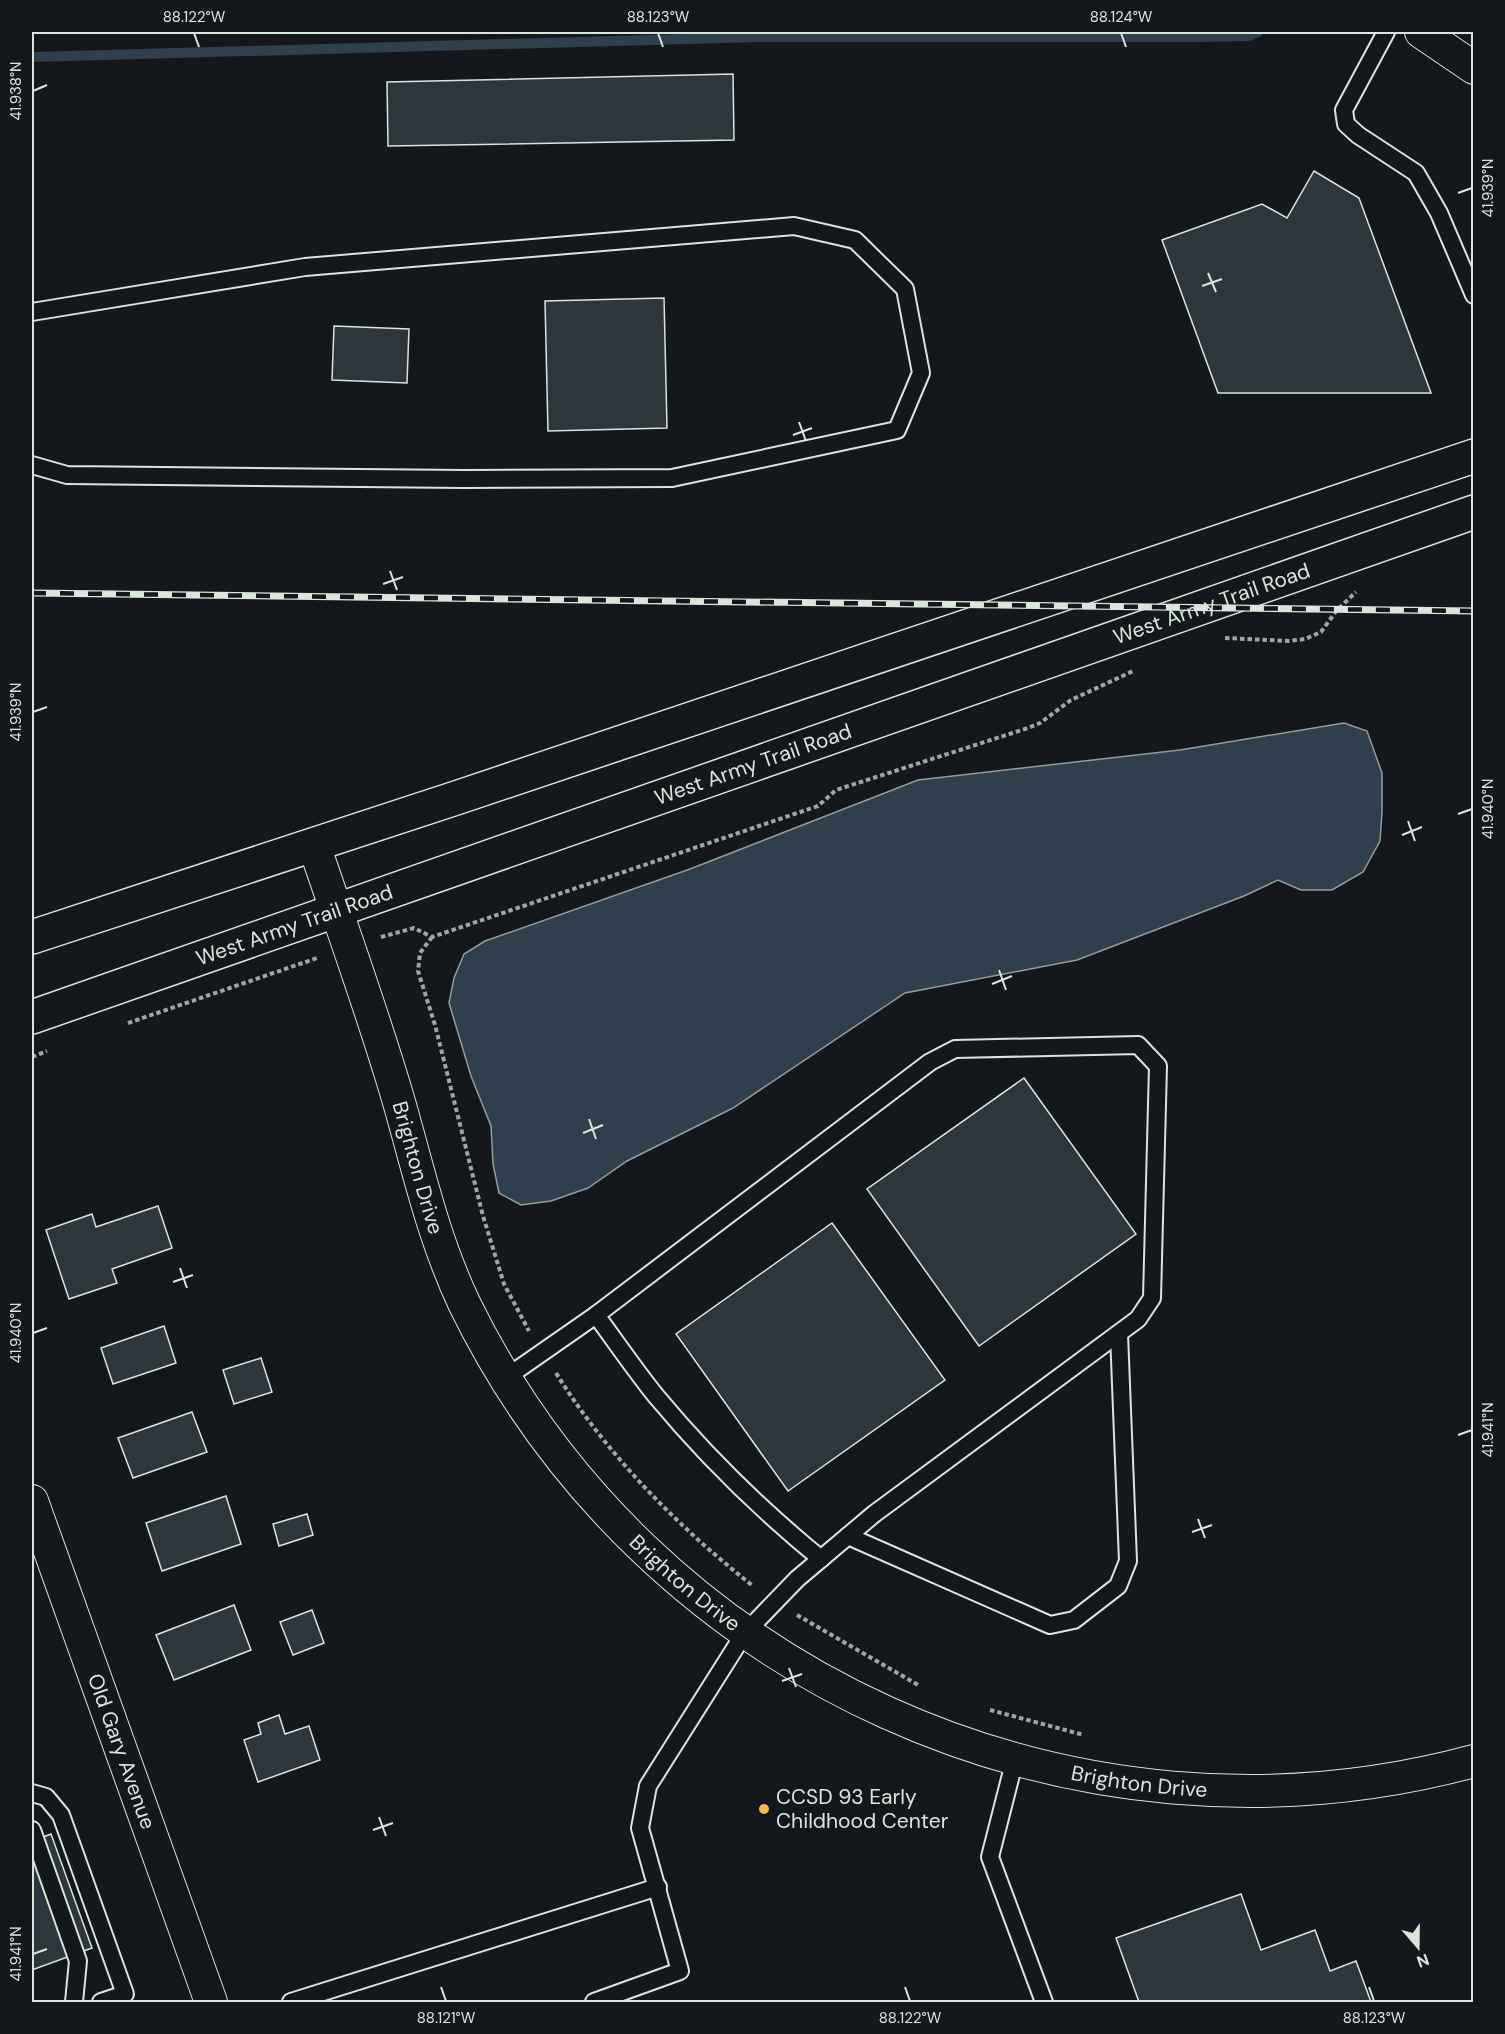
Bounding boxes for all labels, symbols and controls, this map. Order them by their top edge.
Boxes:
text: 88.122°W [163,7,226,27]
text: 88.123°W [627,7,690,27]
text: 88.124°W [1090,7,1153,27]
text: 41.938°N [6,62,26,120]
text: 41.939°N [1478,159,1498,217]
street label: West Army Trail Road [1110,556,1314,651]
text: 41.939°N [6,683,26,741]
street label: West Army Trail Road [651,717,855,812]
text: 41.940°N [1478,779,1498,839]
street label: West Army Trail Road [192,878,397,972]
street label: Brighton Drive [385,1098,450,1238]
text: 41.940°N [6,1303,26,1363]
text: 41.941°N [1478,1402,1498,1458]
street label: Brighton Drive [623,1528,746,1638]
street label: Old Gary Avenue [81,1670,162,1833]
street label: Brighton Drive [1069,1759,1208,1804]
place label: CCSD 93 Early Childhood Center [776,1783,949,1835]
marker: CCSD 93 Early Childhood Center [757,1802,771,1816]
north arrow [1388,1917,1448,1977]
text: 41.941°N [6,1926,26,1982]
text: N [1414,1949,1432,1972]
text: 88.121°W [417,2008,476,2028]
text: 88.122°W [879,2008,942,2028]
text: 88.123°W [1343,2008,1406,2028]

